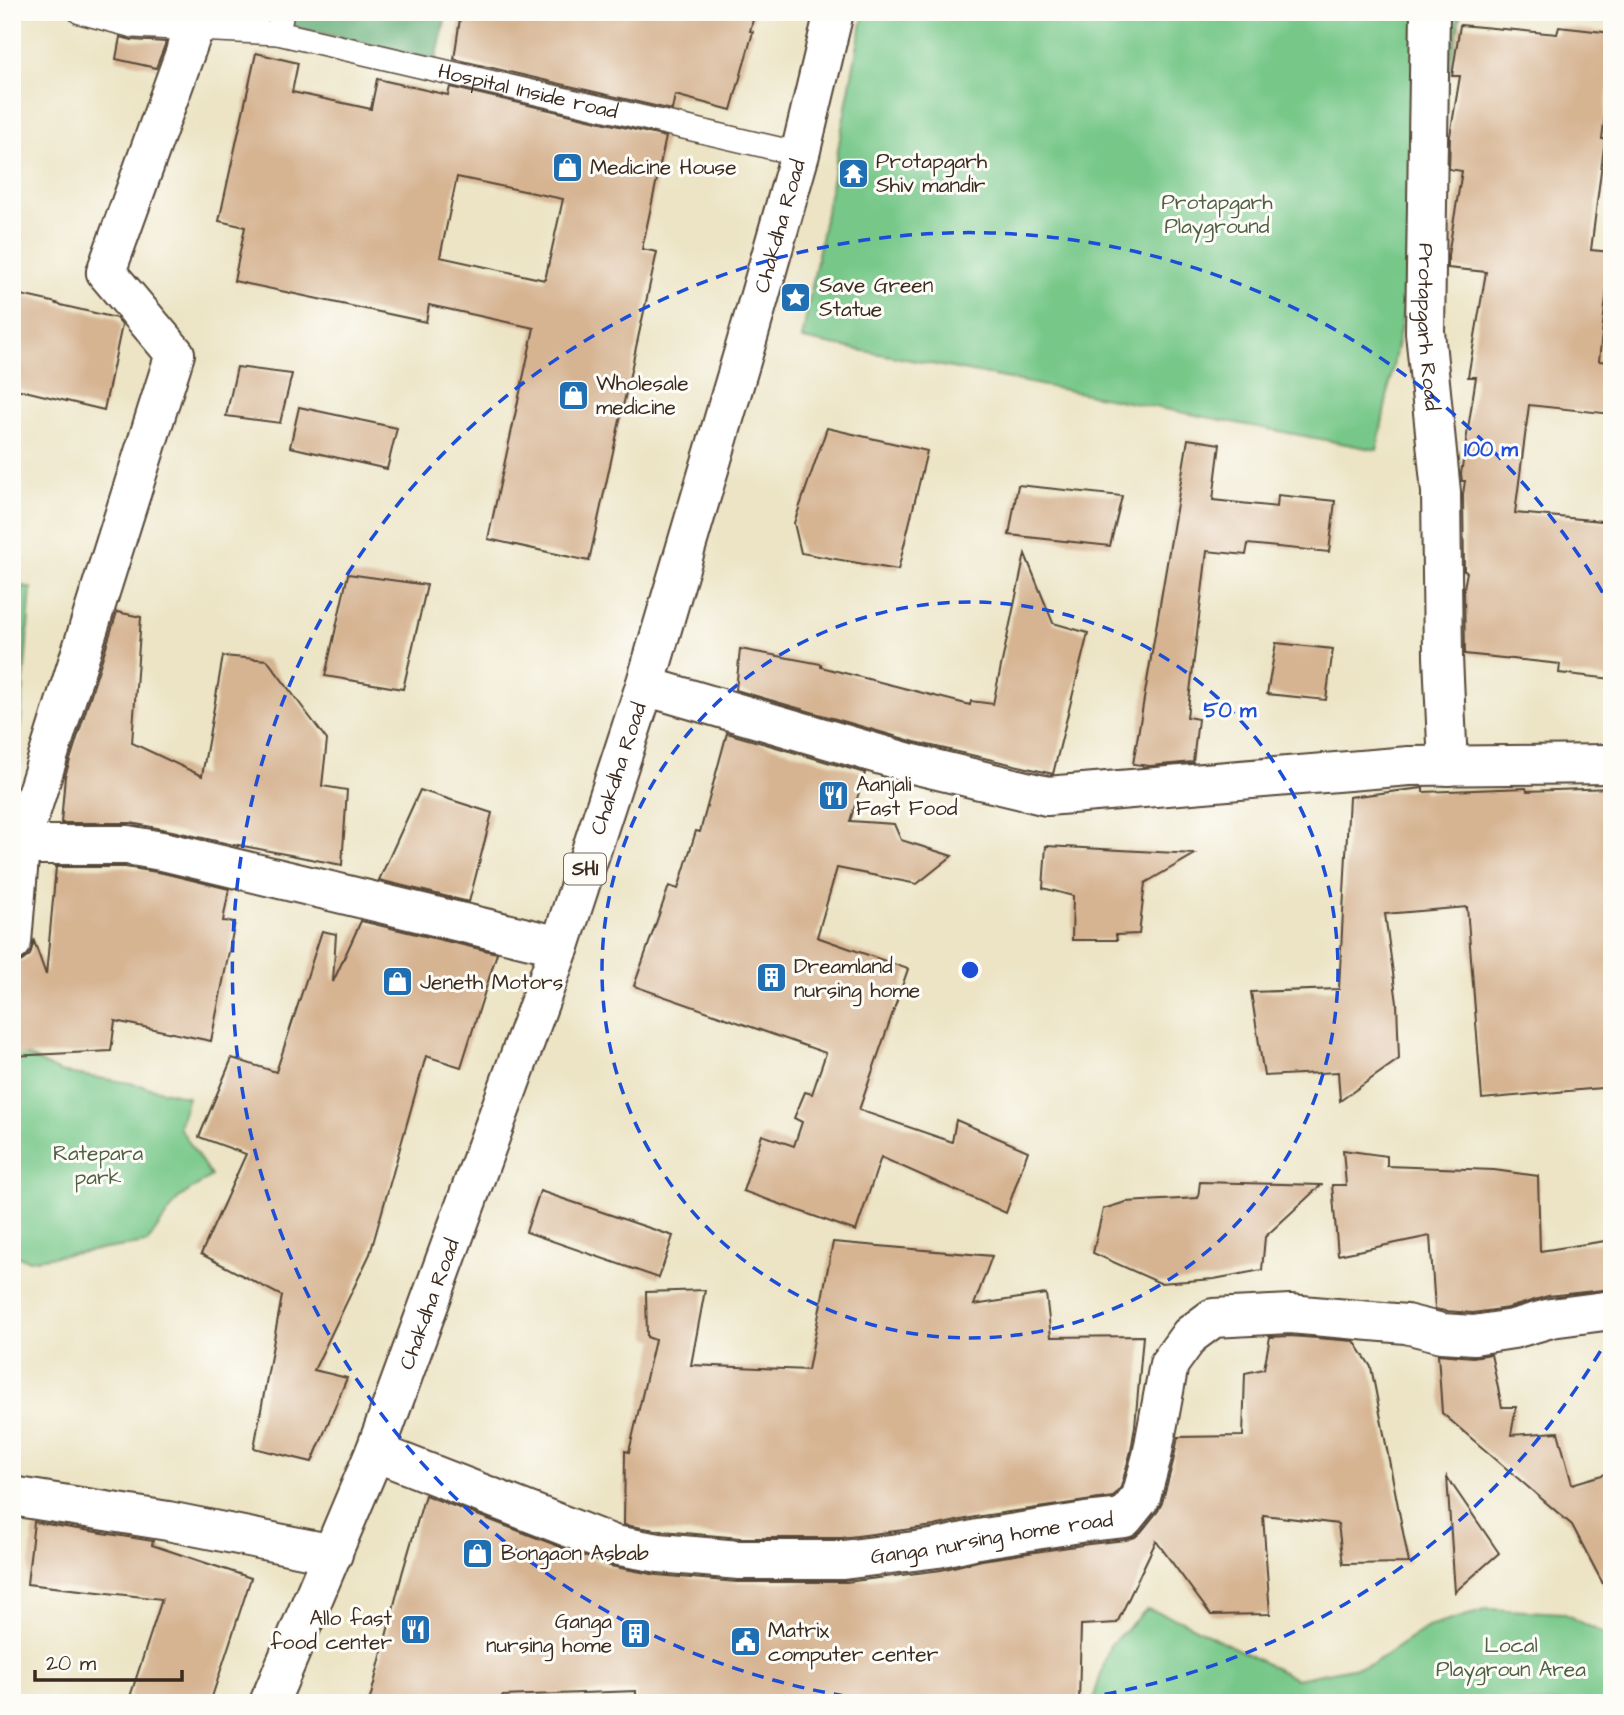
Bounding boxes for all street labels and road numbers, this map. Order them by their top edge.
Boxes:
street label: Hospital Inside road [435,56,621,126]
street label: Chakdha Road [747,156,812,296]
street label: Protapgarh Road [1409,243,1447,412]
street label: Chakdha Road [583,698,653,838]
road number: SH1 [564,854,606,884]
street label: Chakdha Road [392,1234,466,1374]
street label: Ganga nursing home road [869,1505,1115,1571]

